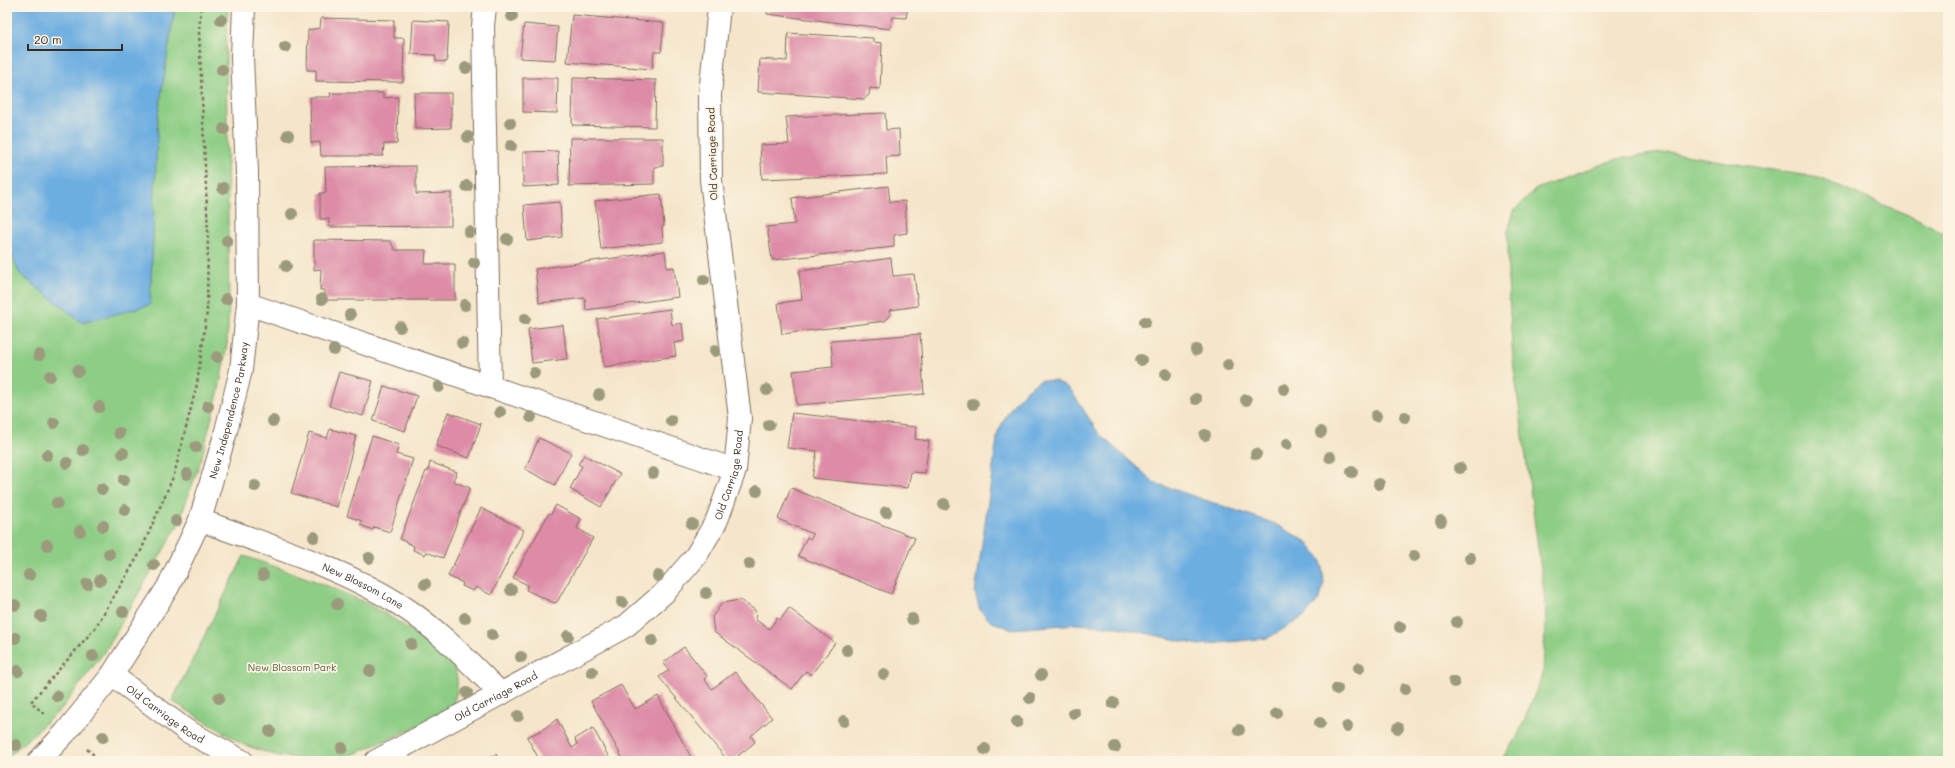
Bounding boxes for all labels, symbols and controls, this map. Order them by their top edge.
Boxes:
scale bar [28,26,122,52]
text: 20 m [34,31,62,47]
street label: Old Carriage Road [703,107,721,201]
street label: New Independence Parkway [206,341,251,480]
street label: Old Carriage Road [711,429,746,522]
street label: New Blossom Lane [320,559,406,612]
park label: New Blossom Park [248,660,336,674]
street label: Old Carriage Road [451,668,540,725]
street label: Old Carriage Road [123,681,207,746]

